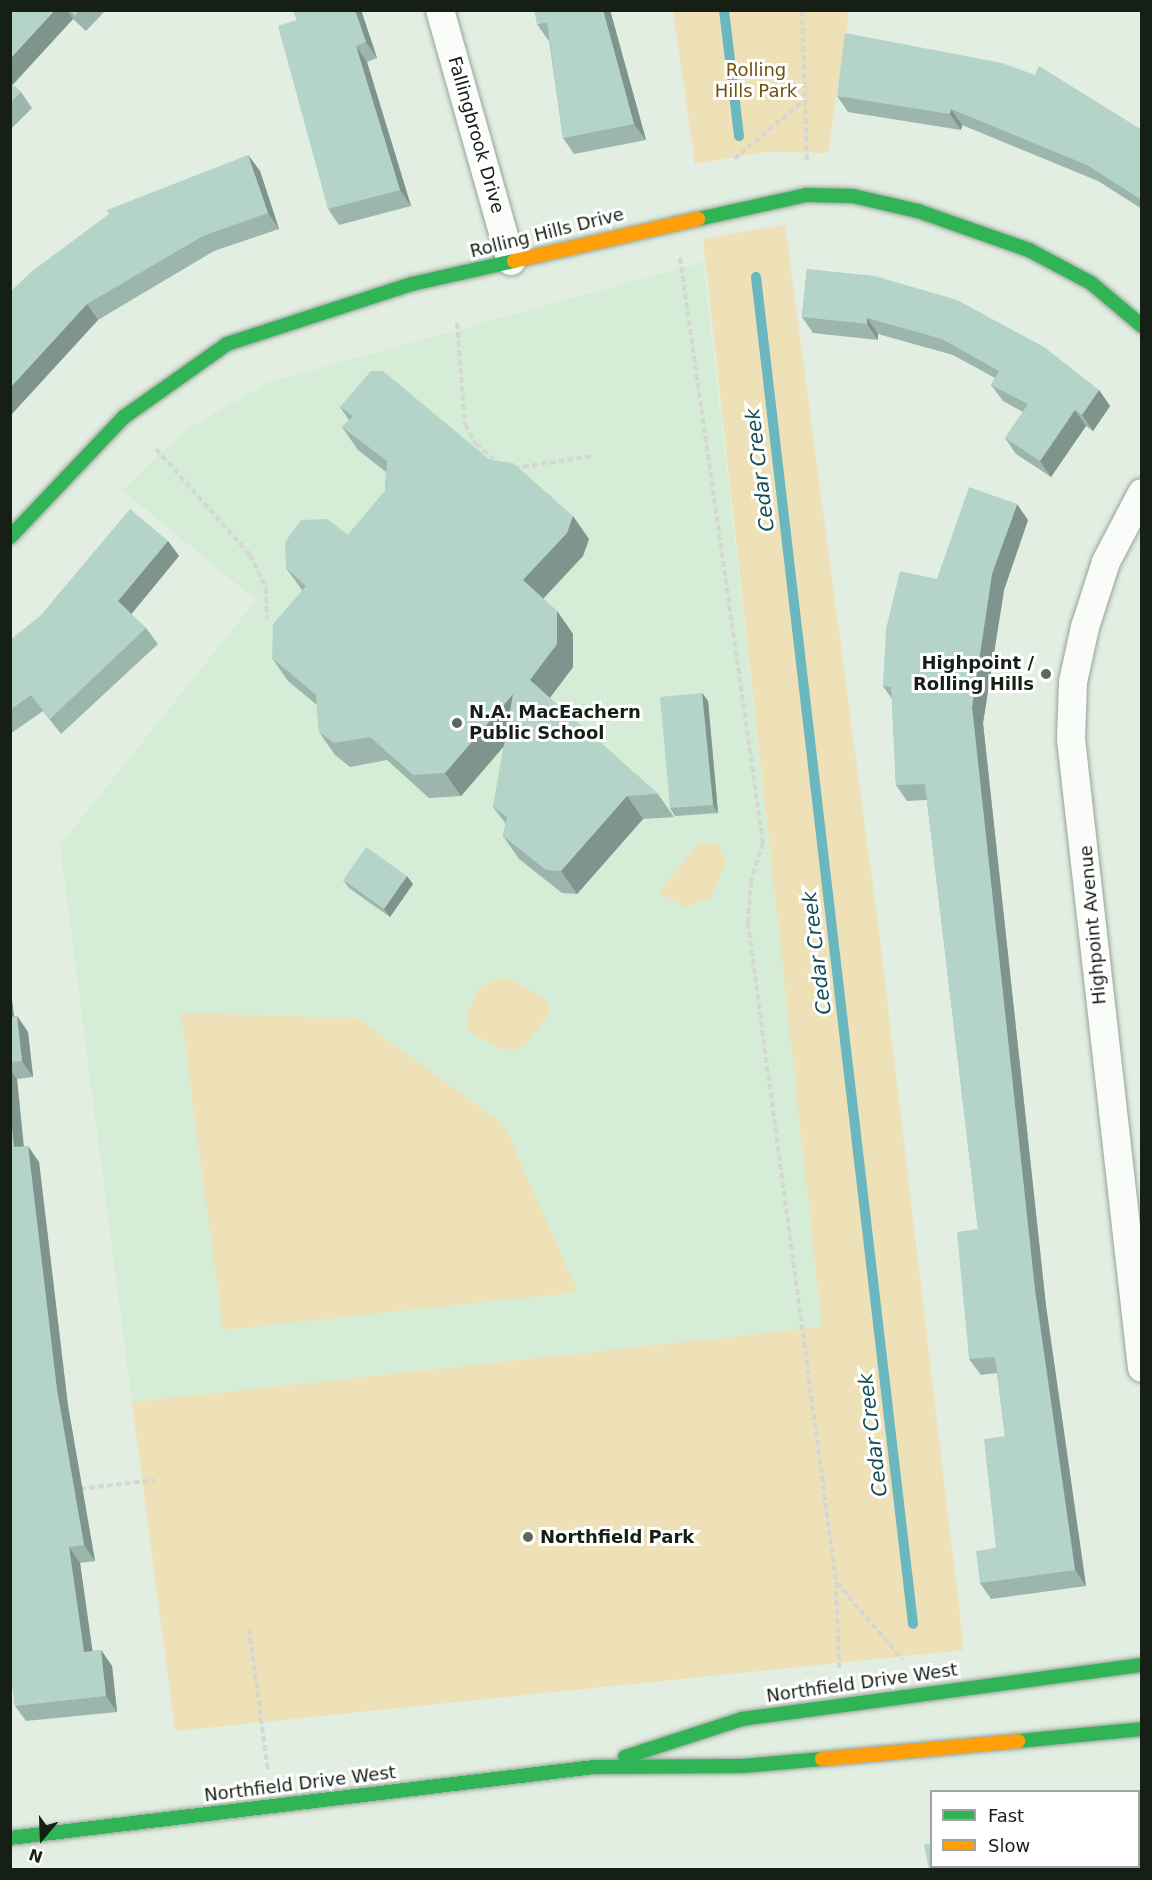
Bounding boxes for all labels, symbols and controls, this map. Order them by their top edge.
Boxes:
street label: Fallingbrook Drive [443,54,509,216]
park label: Rolling Hills Park [715,60,797,103]
street label: Rolling Hills Drive [468,203,626,263]
water label: Cedar Creek [741,407,779,533]
place label: Highpoint / Rolling Hills [913,653,1034,696]
marker: Highpoint / Rolling Hills [1039,667,1053,681]
place label: N.A. MacEachern Public School [469,702,641,744]
marker: N.A. MacEachern Public School [450,716,464,730]
street label: Highpoint Avenue [1075,844,1111,1006]
water label: Cedar Creek [798,890,836,1016]
water label: Cedar Creek [854,1372,892,1498]
place label: Northfield Park [540,1526,694,1548]
marker: Northfield Park [521,1530,535,1544]
street label: Northfield Drive West [765,1659,959,1707]
street label: Northfield Drive West [203,1762,397,1806]
legend [930,1790,1140,1868]
text: Fast [988,1805,1024,1826]
north arrow [12,1808,72,1868]
text: Slow [988,1835,1030,1856]
text: N [27,1844,45,1867]

